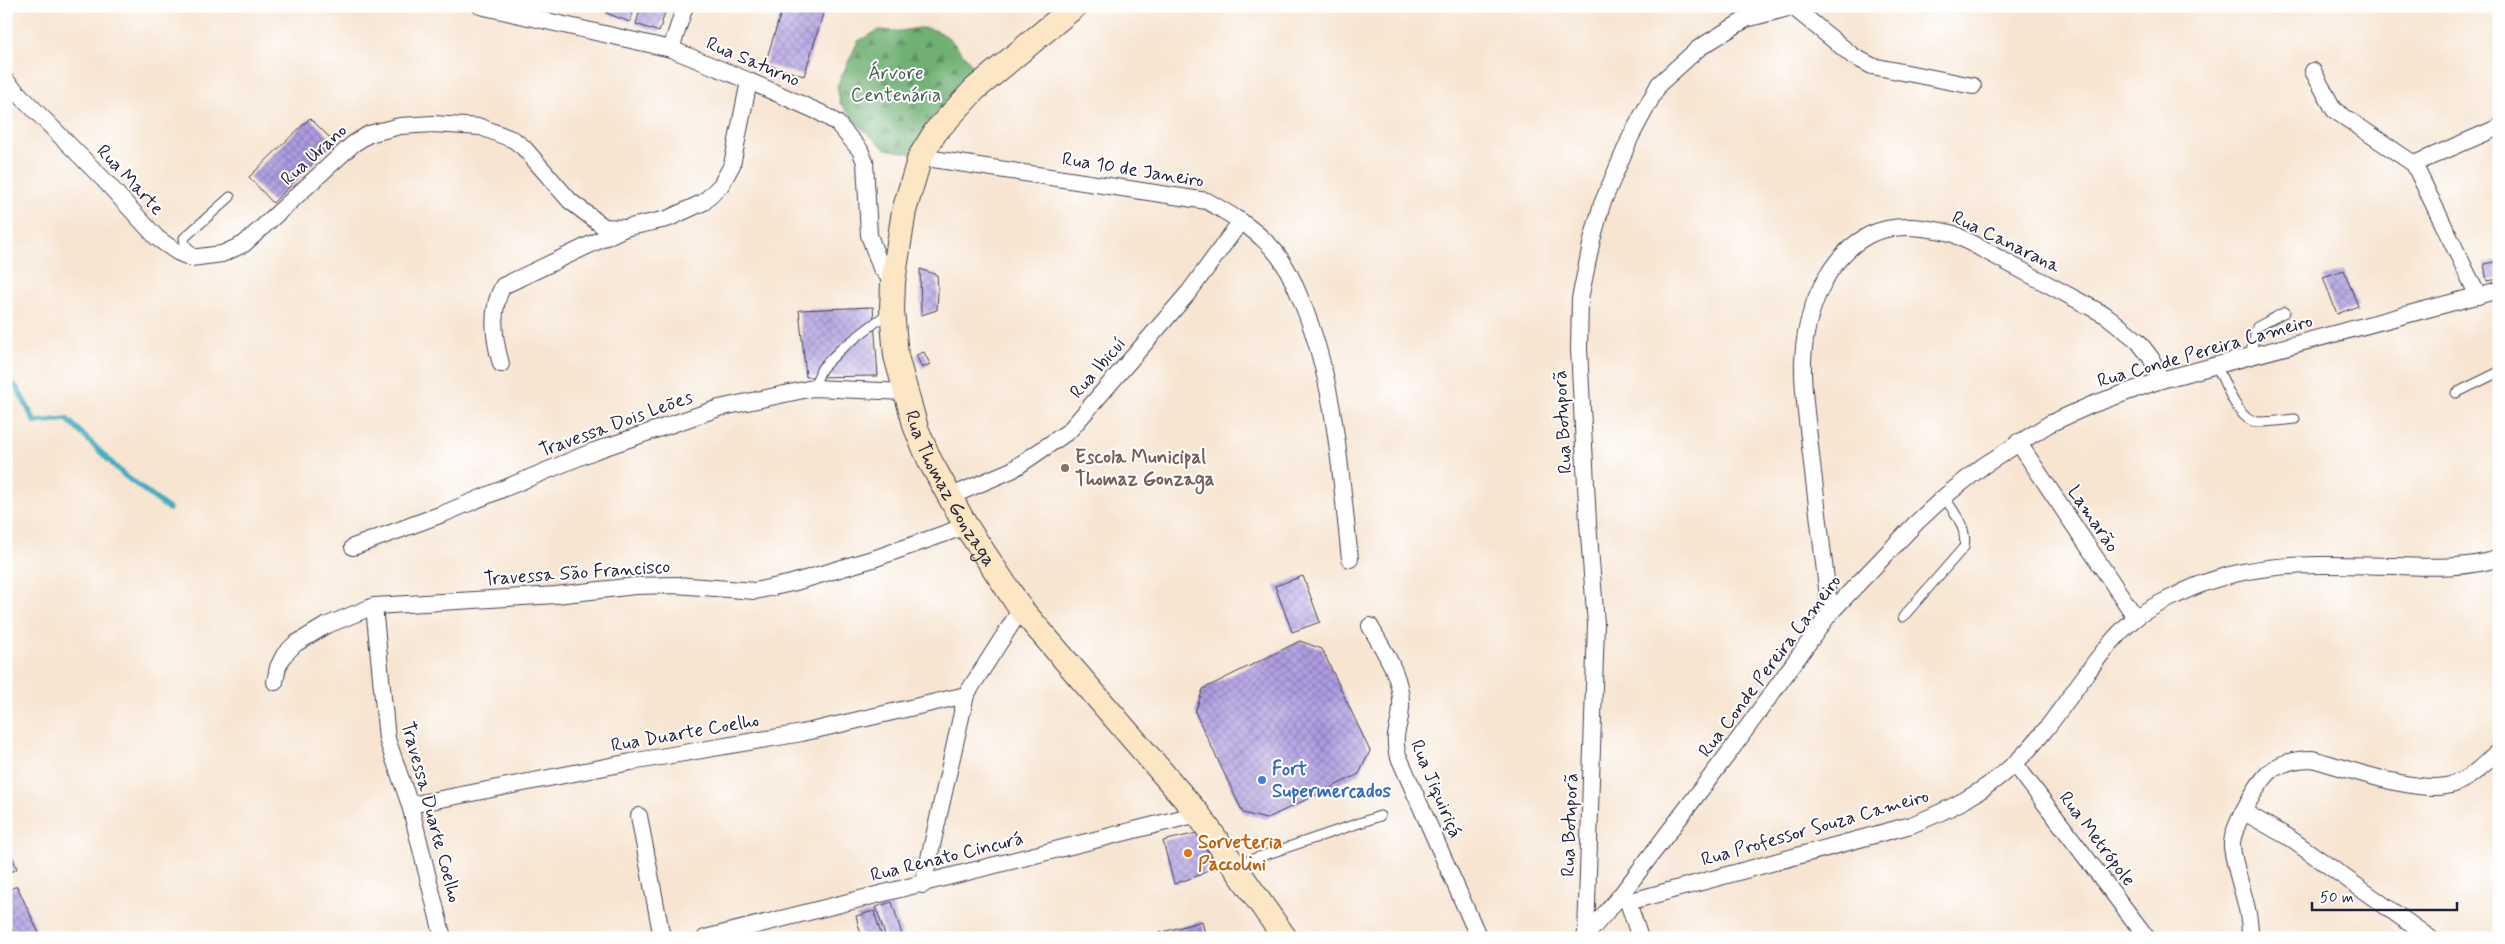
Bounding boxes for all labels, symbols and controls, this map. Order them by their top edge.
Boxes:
street label: Rua Saturno [702,31,804,93]
park label: Árvore Centenária [851,60,941,108]
street label: Rua Urano [275,119,353,191]
street label: Rua Marte [91,139,169,221]
street label: Rua 10 de Janeiro [1060,146,1206,194]
street label: Rua Canarana [1948,205,2065,279]
street label: Rua Conde Pereira Cameiro [2095,308,2315,394]
street label: Rua Ibicuí [1064,332,1132,404]
street label: Rua Botuporã [1548,370,1578,474]
street label: Travessa Dois Leões [536,384,697,463]
street label: Rua Thomaz Gonzaga [899,408,1002,571]
place label: Escola Municipal Thomaz Gonzaga [1075,445,1215,495]
marker: Escola Municipal Thomaz Gonzaga [1059,462,1071,474]
street label: Lamarão [2061,481,2125,557]
street label: Travessa São Francisco [483,554,671,592]
street label: Rua Conde Pereira Cameiro [1693,570,1847,762]
street label: Rua Duarte Coelho [609,708,761,758]
street label: Travessa Duarte Coelho [395,719,467,905]
street label: Rua Jiquiriçá [1404,736,1468,842]
place label: Fort Supermercados [1272,757,1391,804]
street label: Rua Botuporã [1556,773,1584,877]
marker: Fort Supermercados [1256,774,1268,786]
street label: Rua Professor Souza Cameiro [1698,784,1932,872]
street label: Rua Metrópole [2053,786,2141,892]
street label: Rua Renato Cincurá [868,826,1026,888]
place label: Sorveteria Paccolini [1198,830,1282,877]
marker: Sorveteria Paccolini [1182,847,1194,859]
scale bar [2312,879,2458,911]
text: 50 m [2320,888,2354,908]

